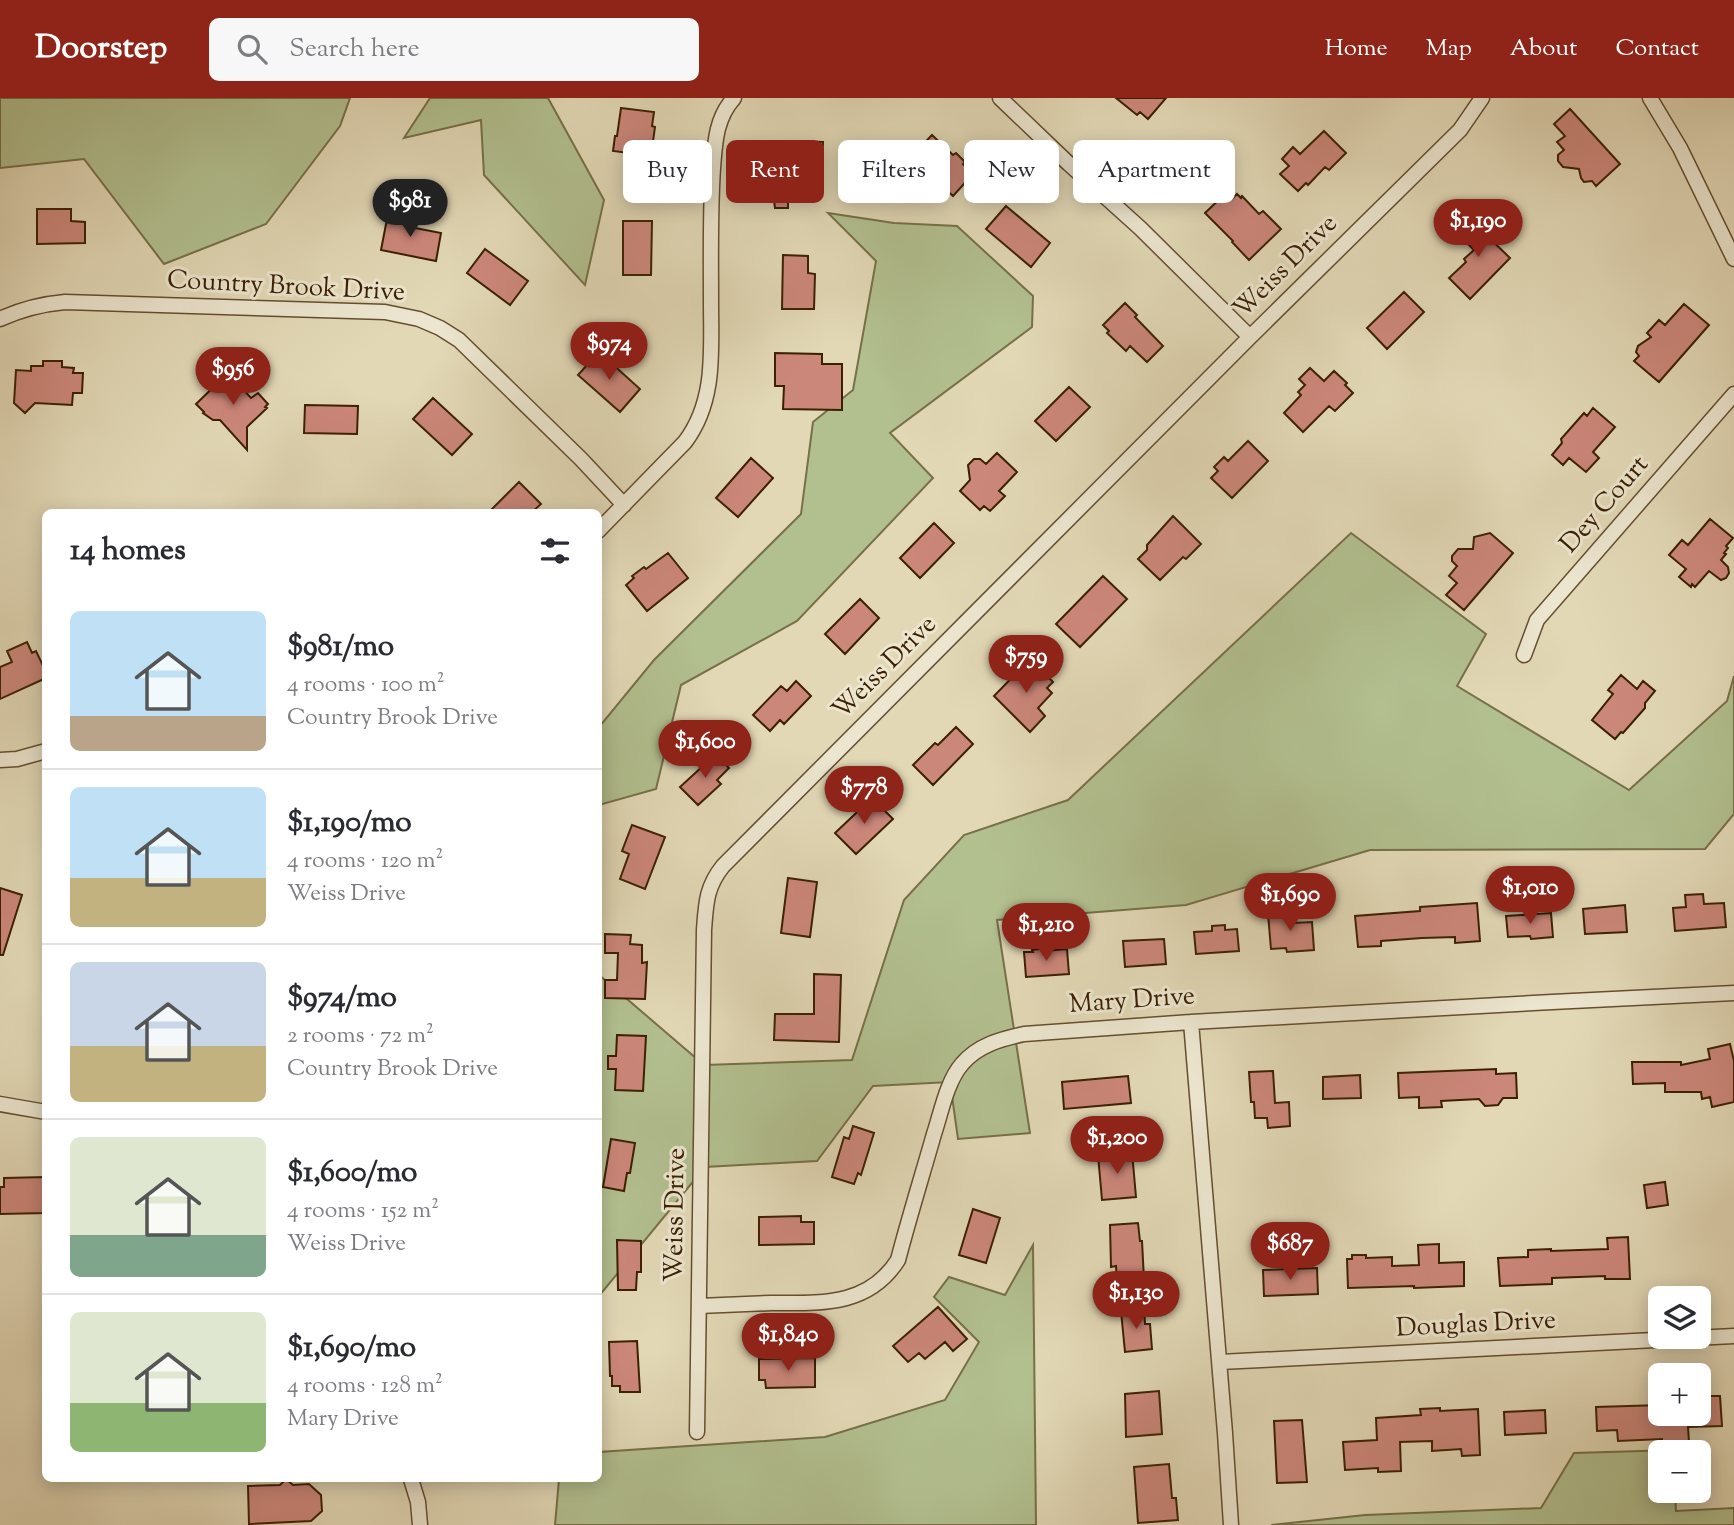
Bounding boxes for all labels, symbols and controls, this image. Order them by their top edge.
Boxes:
search box [209,18,699,81]
text: Doorstep [35,25,167,73]
icon: search [233,30,271,68]
text: Search here [289,31,420,68]
text: Home [1325,32,1388,66]
text: Map [1426,32,1472,66]
text: About [1510,32,1577,66]
text: Contact [1615,32,1699,66]
chip: Buy [623,140,712,203]
chip: Rent [726,140,824,203]
chip: Filters [838,140,950,203]
chip: New [964,140,1059,203]
chip: Apartment [1073,140,1235,203]
pin: $981 [369,180,451,239]
text: $981 [389,185,431,218]
pin: $1,190 [1421,200,1535,259]
text: $1,190 [1450,205,1506,238]
street label: Weiss Drive [1225,206,1347,328]
street label: Country Brook Drive [166,262,406,312]
pin: $974 [568,322,650,382]
text: $974 [587,328,632,361]
pin: $956 [192,348,274,407]
text: $956 [212,353,254,386]
street label: Dey Court [1552,448,1658,562]
text: 14 homes [70,530,186,573]
icon: filters [536,532,574,570]
street label: Weiss Drive [824,607,946,729]
text: $981/mo [287,626,394,669]
pin: $759 [985,636,1067,695]
icon: home [126,639,210,723]
text: $759 [1005,641,1047,674]
text: 4 rooms · 100 m² [287,669,445,702]
text: Country Brook Drive [287,702,498,735]
pin: $1,600 [648,720,762,780]
text: $1,600 [674,726,736,759]
pin: $778 [823,766,905,826]
text: $778 [841,772,887,805]
text: $1,190/mo [287,802,412,845]
icon: home [126,815,210,899]
text: 4 rooms · 120 m² [287,845,443,878]
pin: $1,010 [1473,866,1587,926]
text: $1,010 [1502,872,1558,905]
pin: $1,690 [1233,874,1347,933]
text: Weiss Drive [287,878,406,911]
text: $1,690 [1260,879,1320,912]
pin: $1,210 [989,904,1103,963]
text: $1,210 [1018,909,1074,942]
text: $974/mo [287,977,397,1020]
street label: Mary Drive [1068,978,1196,1024]
icon: home [126,990,210,1074]
text: 2 rooms · 72 m² [287,1020,434,1053]
text: Country Brook Drive [287,1053,498,1086]
pin: $1,200 [1060,1116,1174,1176]
text: $1,200 [1087,1122,1147,1155]
street label: Weiss Drive [656,1147,696,1283]
text: $1,600/mo [287,1152,417,1195]
icon: home [126,1165,210,1249]
text: 4 rooms · 152 m² [287,1195,439,1228]
pin: $687 [1249,1222,1331,1282]
text: Weiss Drive [287,1228,406,1261]
text: $687 [1267,1228,1313,1261]
pin: $1,130 [1079,1272,1193,1331]
text: $1,130 [1109,1277,1163,1310]
map controls [1648,1286,1711,1503]
button: layers [1648,1286,1711,1349]
street label: Douglas Drive [1395,1302,1557,1348]
pin: $1,840 [731,1314,845,1373]
text: $1,840 [758,1319,818,1352]
text: $1,690/mo [287,1327,416,1370]
icon: home [126,1340,210,1424]
button: + [1648,1363,1711,1426]
text: 4 rooms · 128 m² [287,1370,443,1403]
text: Mary Drive [287,1403,399,1436]
button: − [1648,1440,1711,1503]

